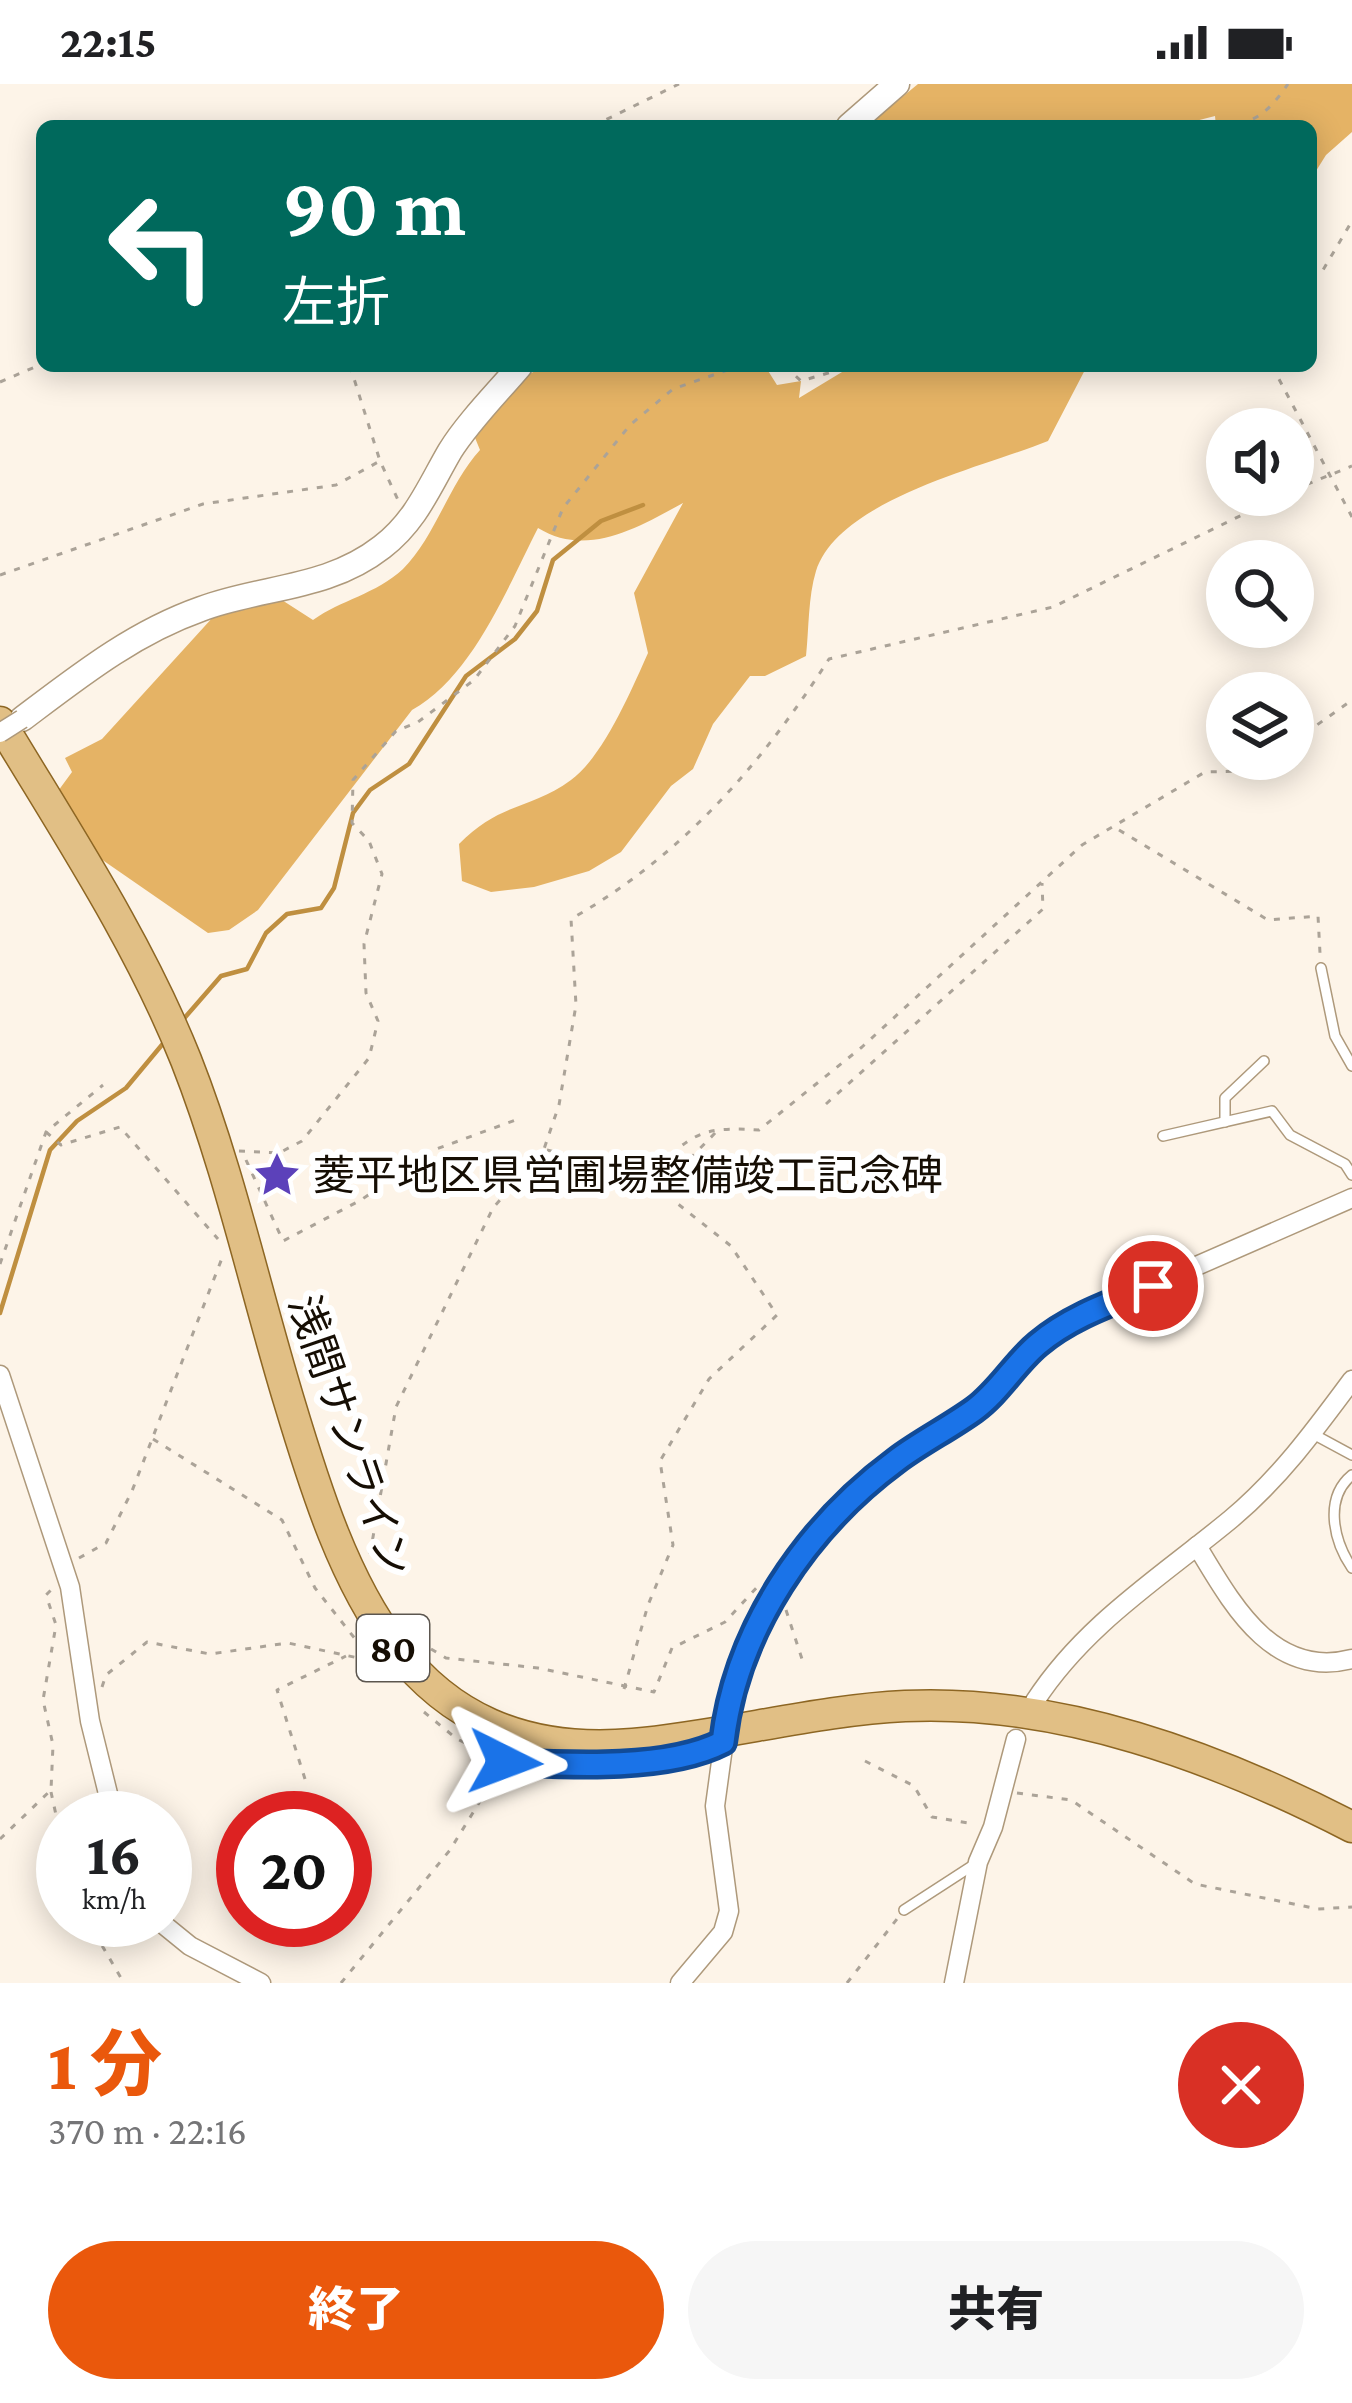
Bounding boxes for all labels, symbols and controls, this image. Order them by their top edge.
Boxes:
text: 22:15 [60,17,157,67]
text: 90 m [282,160,466,253]
icon: left [84,168,240,324]
text: 左折 [282,273,390,333]
map controls [1206,408,1314,780]
button: sound [1206,408,1314,516]
button: search [1206,540,1314,648]
button: layers [1206,672,1314,780]
place icon: 菱平地区県営圃場整備竣工記念碑 [252,1150,302,1200]
place label: 菱平地区県営圃場整備竣工記念碑 [313,1152,943,1199]
pin [1102,1235,1204,1337]
icon: arrive [1120,1253,1186,1319]
street label: 浅間サンライン [280,1289,420,1583]
road number: 80 [357,1615,429,1681]
position arrow [442,1699,568,1825]
speed limit sign: 20 [216,1791,372,1947]
text: 16 [86,1820,142,1887]
text: km/h [82,1882,146,1915]
button: close [1178,2022,1304,2148]
text: 1 分 [48,2024,162,2104]
text: 370 m · 22:16 [48,2109,247,2152]
button: 終了 [48,2241,664,2379]
button: 共有 [688,2241,1304,2379]

